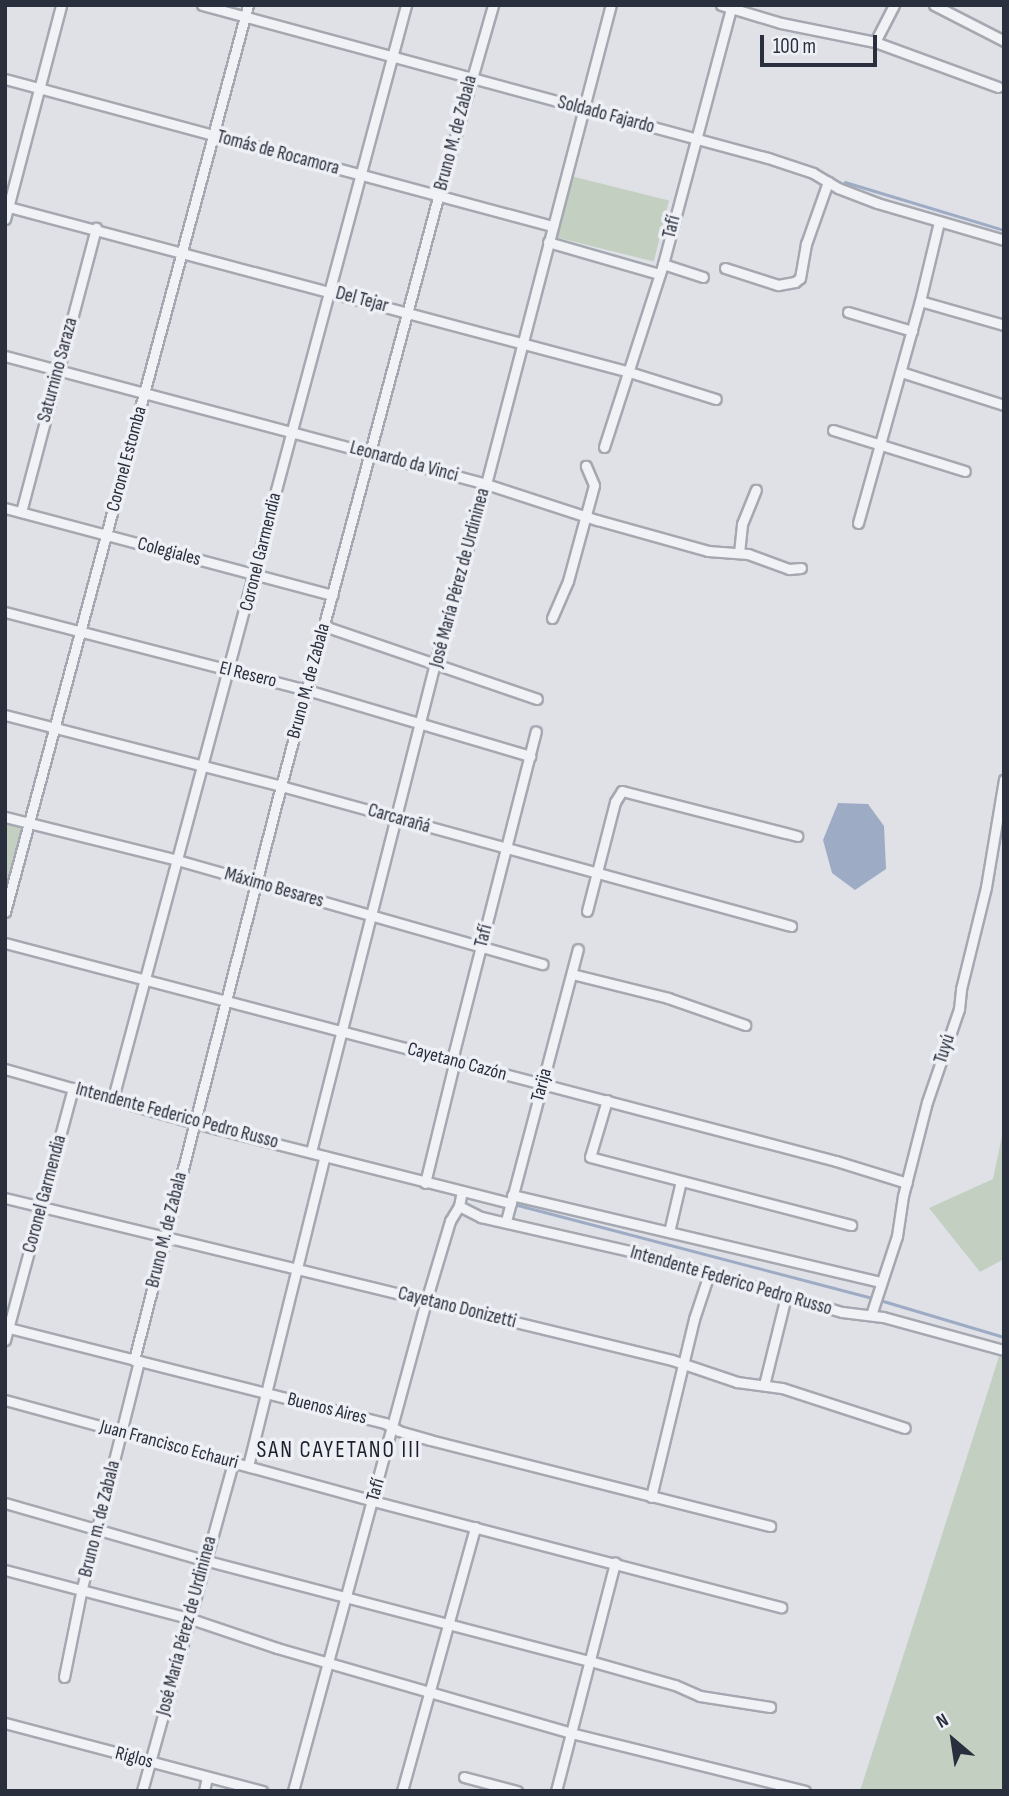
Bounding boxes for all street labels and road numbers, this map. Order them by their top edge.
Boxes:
street label: Bruno M. de Zabala [430,73,482,193]
street label: Soldado Fajardo [555,91,657,139]
street label: Tomás de Rocamora [214,126,342,180]
street label: Tafí [658,213,686,241]
street label: Del Tejar [333,282,391,318]
street label: Saturnino Saraza [33,315,83,425]
street label: Coronel Estomba [102,404,152,514]
street label: Leonardo da Vinci [347,437,461,487]
street label: José María Pérez de Urdininea [425,486,495,670]
street label: Coronel Garmendia [235,490,287,614]
street label: Colegiales [135,533,203,571]
street label: Bruno M. de Zabala [283,621,335,741]
street label: El Resero [217,657,279,693]
street label: Carcarañá [365,799,433,839]
street label: Máximo Besares [222,863,326,913]
street label: Tafí [470,922,498,950]
street label: Tuyú [930,1031,960,1067]
street label: Cayetano Cazón [405,1038,509,1086]
street label: Tarija [527,1066,557,1104]
street label: Intendente Federico Pedro Russo [73,1078,281,1154]
street label: Coronel Garmendia [18,1133,72,1255]
street label: Bruno M. de Zabala [142,1170,192,1290]
street label: Intendente Federico Pedro Russo [627,1241,835,1321]
street label: Cayetano Donizetti [396,1282,518,1334]
street label: Buenos Aires [285,1388,369,1430]
street label: Juan Francisco Echauri [97,1416,241,1474]
street label: Bruno m. de Zabala [75,1458,125,1580]
street label: Tafí [362,1476,390,1504]
street label: José María Pérez de Urdininea [152,1534,222,1718]
street label: Riglos [113,1742,155,1774]

